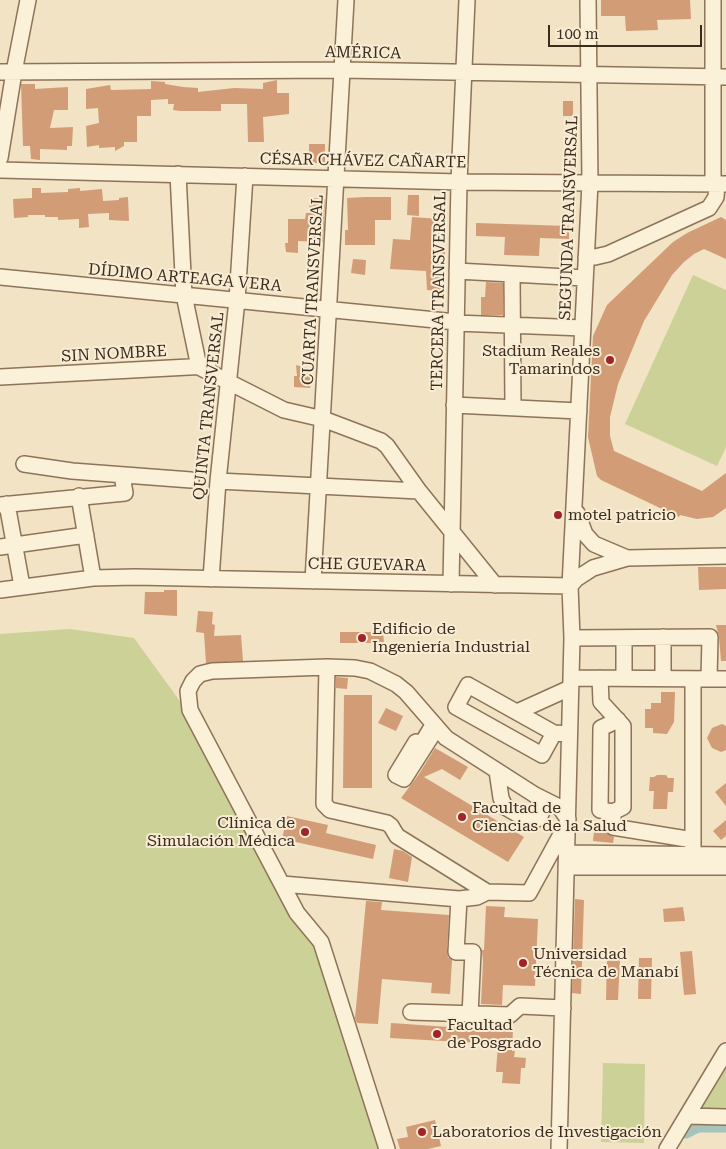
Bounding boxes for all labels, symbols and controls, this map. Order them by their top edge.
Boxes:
scale bar [551,15,705,47]
text: 100 m [556,25,599,43]
street label: AMÉRICA [325,43,401,63]
street label: SEGUNDA TRANSVERSAL [556,115,582,321]
street label: CÉSAR CHÁVEZ CAÑARTE [260,150,466,172]
street label: TERCERA TRANSVERSAL [428,191,450,391]
street label: CUARTA TRANSVERSAL [298,194,328,386]
street label: DÍDIMO ARTEAGA VERA [87,260,283,296]
street label: QUINTA TRANSVERSAL [190,311,228,501]
place label: Stadium Reales Tamarindos [482,341,600,379]
street label: SIN NOMBRE [61,342,167,366]
marker: Stadium Reales Tamarindos [604,354,616,366]
place label: motel patricio [568,505,676,525]
marker: motel patricio [552,509,564,521]
street label: CHE GUEVARA [308,554,426,576]
place label: Edificio de Ingeniería Industrial [372,619,530,657]
marker: Edificio de Ingeniería Industrial [356,632,368,644]
place label: Facultad de Ciencias de la Salud [472,798,627,836]
marker: Facultad de Ciencias de la Salud [456,811,468,823]
place label: Clínica de Simulación Médica [147,813,295,851]
marker: Clínica de Simulación Médica [299,826,311,838]
place label: Universidad Técnica de Manabí [533,944,679,982]
marker: Universidad Técnica de Manabí [517,957,529,969]
place label: Facultad de Posgrado [447,1015,542,1053]
marker: Facultad de Posgrado [431,1028,443,1040]
place label: Laboratorios de Investigación [432,1122,662,1142]
marker: Laboratorios de Investigación [416,1126,428,1138]

